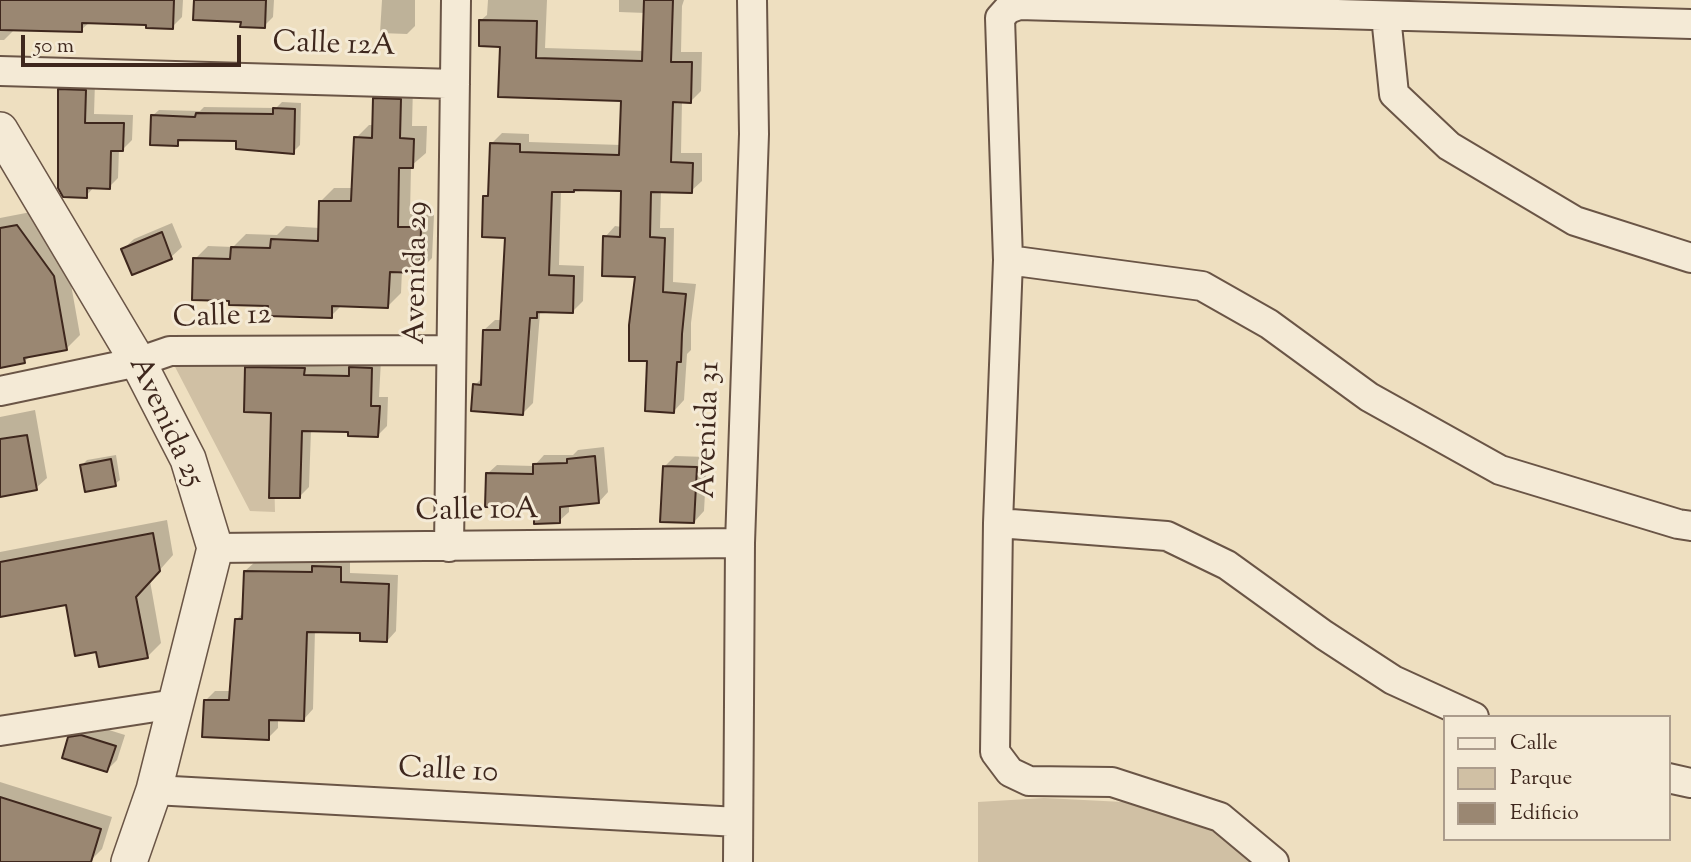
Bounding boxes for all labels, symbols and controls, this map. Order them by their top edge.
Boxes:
scale bar [24,21,245,65]
street label: Calle 12A [272,27,396,67]
text: 50 m [34,32,74,62]
street label: Avenida 29 [400,201,438,345]
street label: Calle 12 [172,299,272,339]
street label: Avenida 25 [118,352,210,494]
street label: Avenida 31 [690,361,730,499]
street label: Calle 10A [415,494,539,532]
legend [1442,715,1670,841]
text: Calle [1510,729,1558,759]
street label: Calle 10 [397,752,499,794]
text: Parque [1510,764,1572,794]
text: Edificio [1510,799,1579,829]

